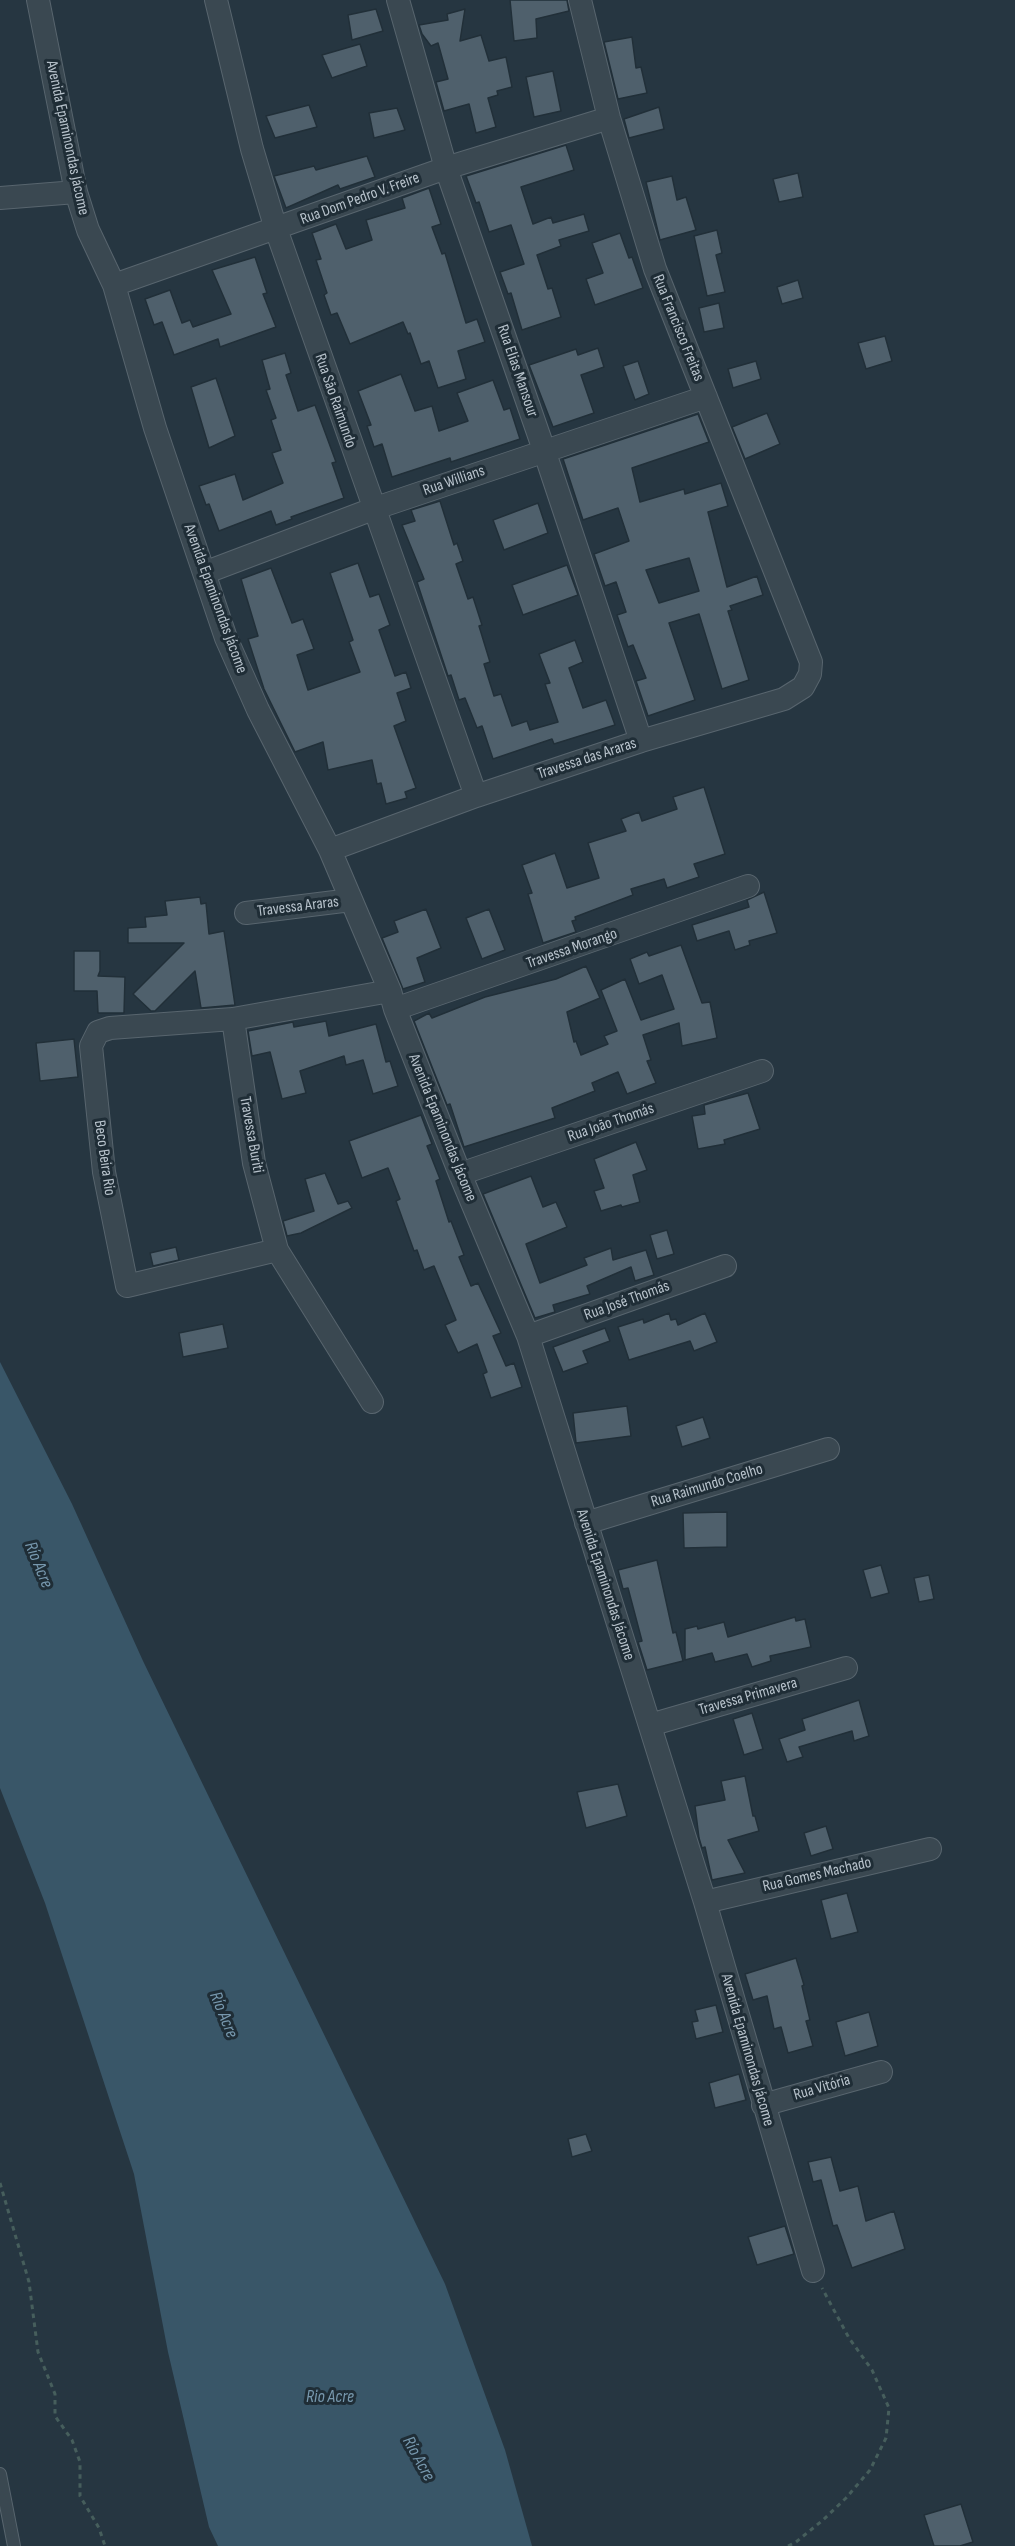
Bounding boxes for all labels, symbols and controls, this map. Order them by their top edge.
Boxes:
street label: Avenida Epaminondas Jácome [41,59,93,217]
street label: Rua Dom Pedro V. Freire [298,169,422,229]
street label: Rua Francisco Freitas [648,272,708,384]
street label: Rua Elias Mansour [492,322,542,420]
street label: Rua São Raimundo [310,351,360,451]
street label: Rua Willians [421,461,487,501]
street label: Avenida Epaminondas Jácome [179,522,251,676]
street label: Travessa das Araras [535,734,639,784]
street label: Travessa Araras [256,892,340,922]
street label: Travessa Morango [524,925,620,973]
street label: Avenida Epaminondas Jácome [404,1051,480,1205]
street label: Travessa Buriti [235,1095,267,1175]
street label: Rua João Thomás [565,1099,657,1147]
street label: Beco Beira Rio [89,1119,119,1197]
street label: Rua José Thomás [582,1277,672,1325]
street label: Rua Raimundo Coelho [649,1460,765,1512]
street label: Avenida Epaminondas Jácome [572,1507,638,1663]
water label: Río Acre [19,1539,57,1591]
street label: Travessa Primavera [696,1674,800,1720]
street label: Rua Gomes Machado [761,1853,873,1897]
street label: Avenida Epaminondas Jácome [716,1972,778,2128]
water label: Río Acre [204,1989,242,2041]
street label: Rua Vitória [791,2071,853,2105]
water label: Rio Acre [306,2386,354,2408]
water label: Río Acre [397,2433,439,2485]

